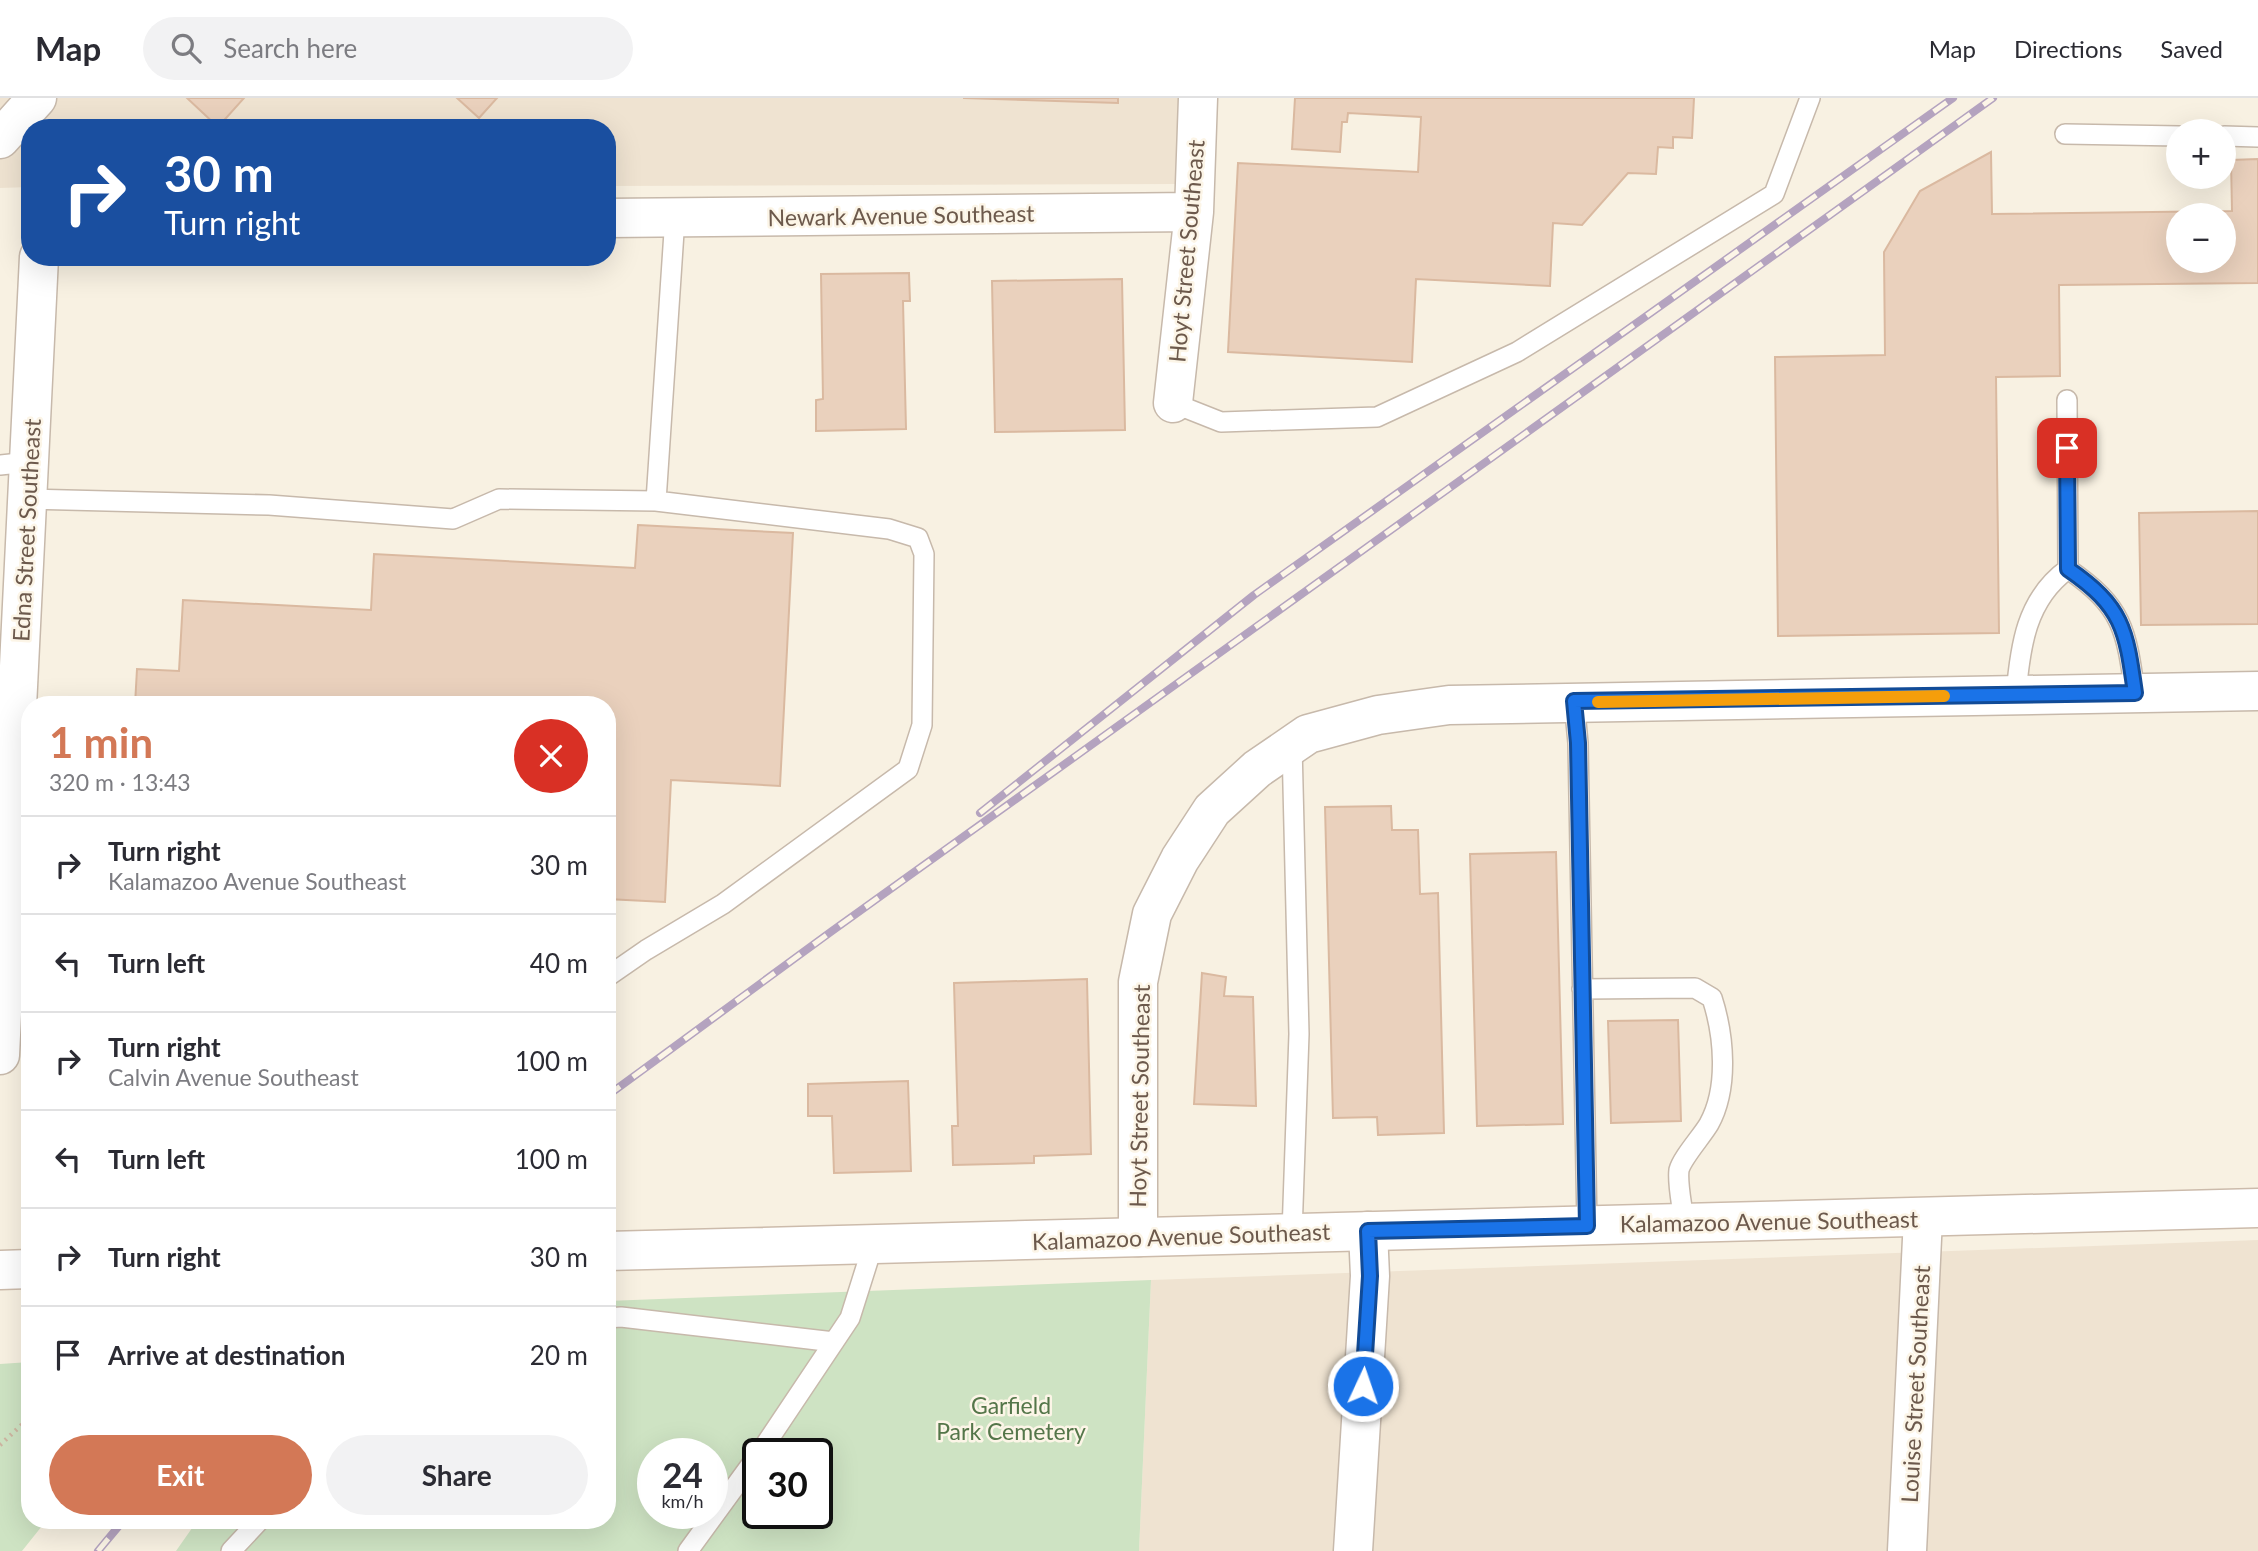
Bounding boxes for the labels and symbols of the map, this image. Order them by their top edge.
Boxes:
street label: Hoyt Street Southeast [1162,138,1210,364]
street label: Newark Avenue Southeast [767,199,1035,231]
street label: Edna Street Southeast [6,417,46,642]
pin [2037,418,2097,478]
street label: Hoyt Street Southeast [1123,983,1155,1208]
street label: Kalamazoo Avenue Southeast [1620,1204,1919,1238]
street label: Kalamazoo Avenue Southeast [1031,1217,1331,1255]
street label: Louise Street Southeast [1895,1264,1935,1504]
position arrow [1326,1349,1400,1423]
park label: Garfield Park Cemetery [936,1391,1086,1445]
speed limit sign: 30 [742,1438,833,1529]

